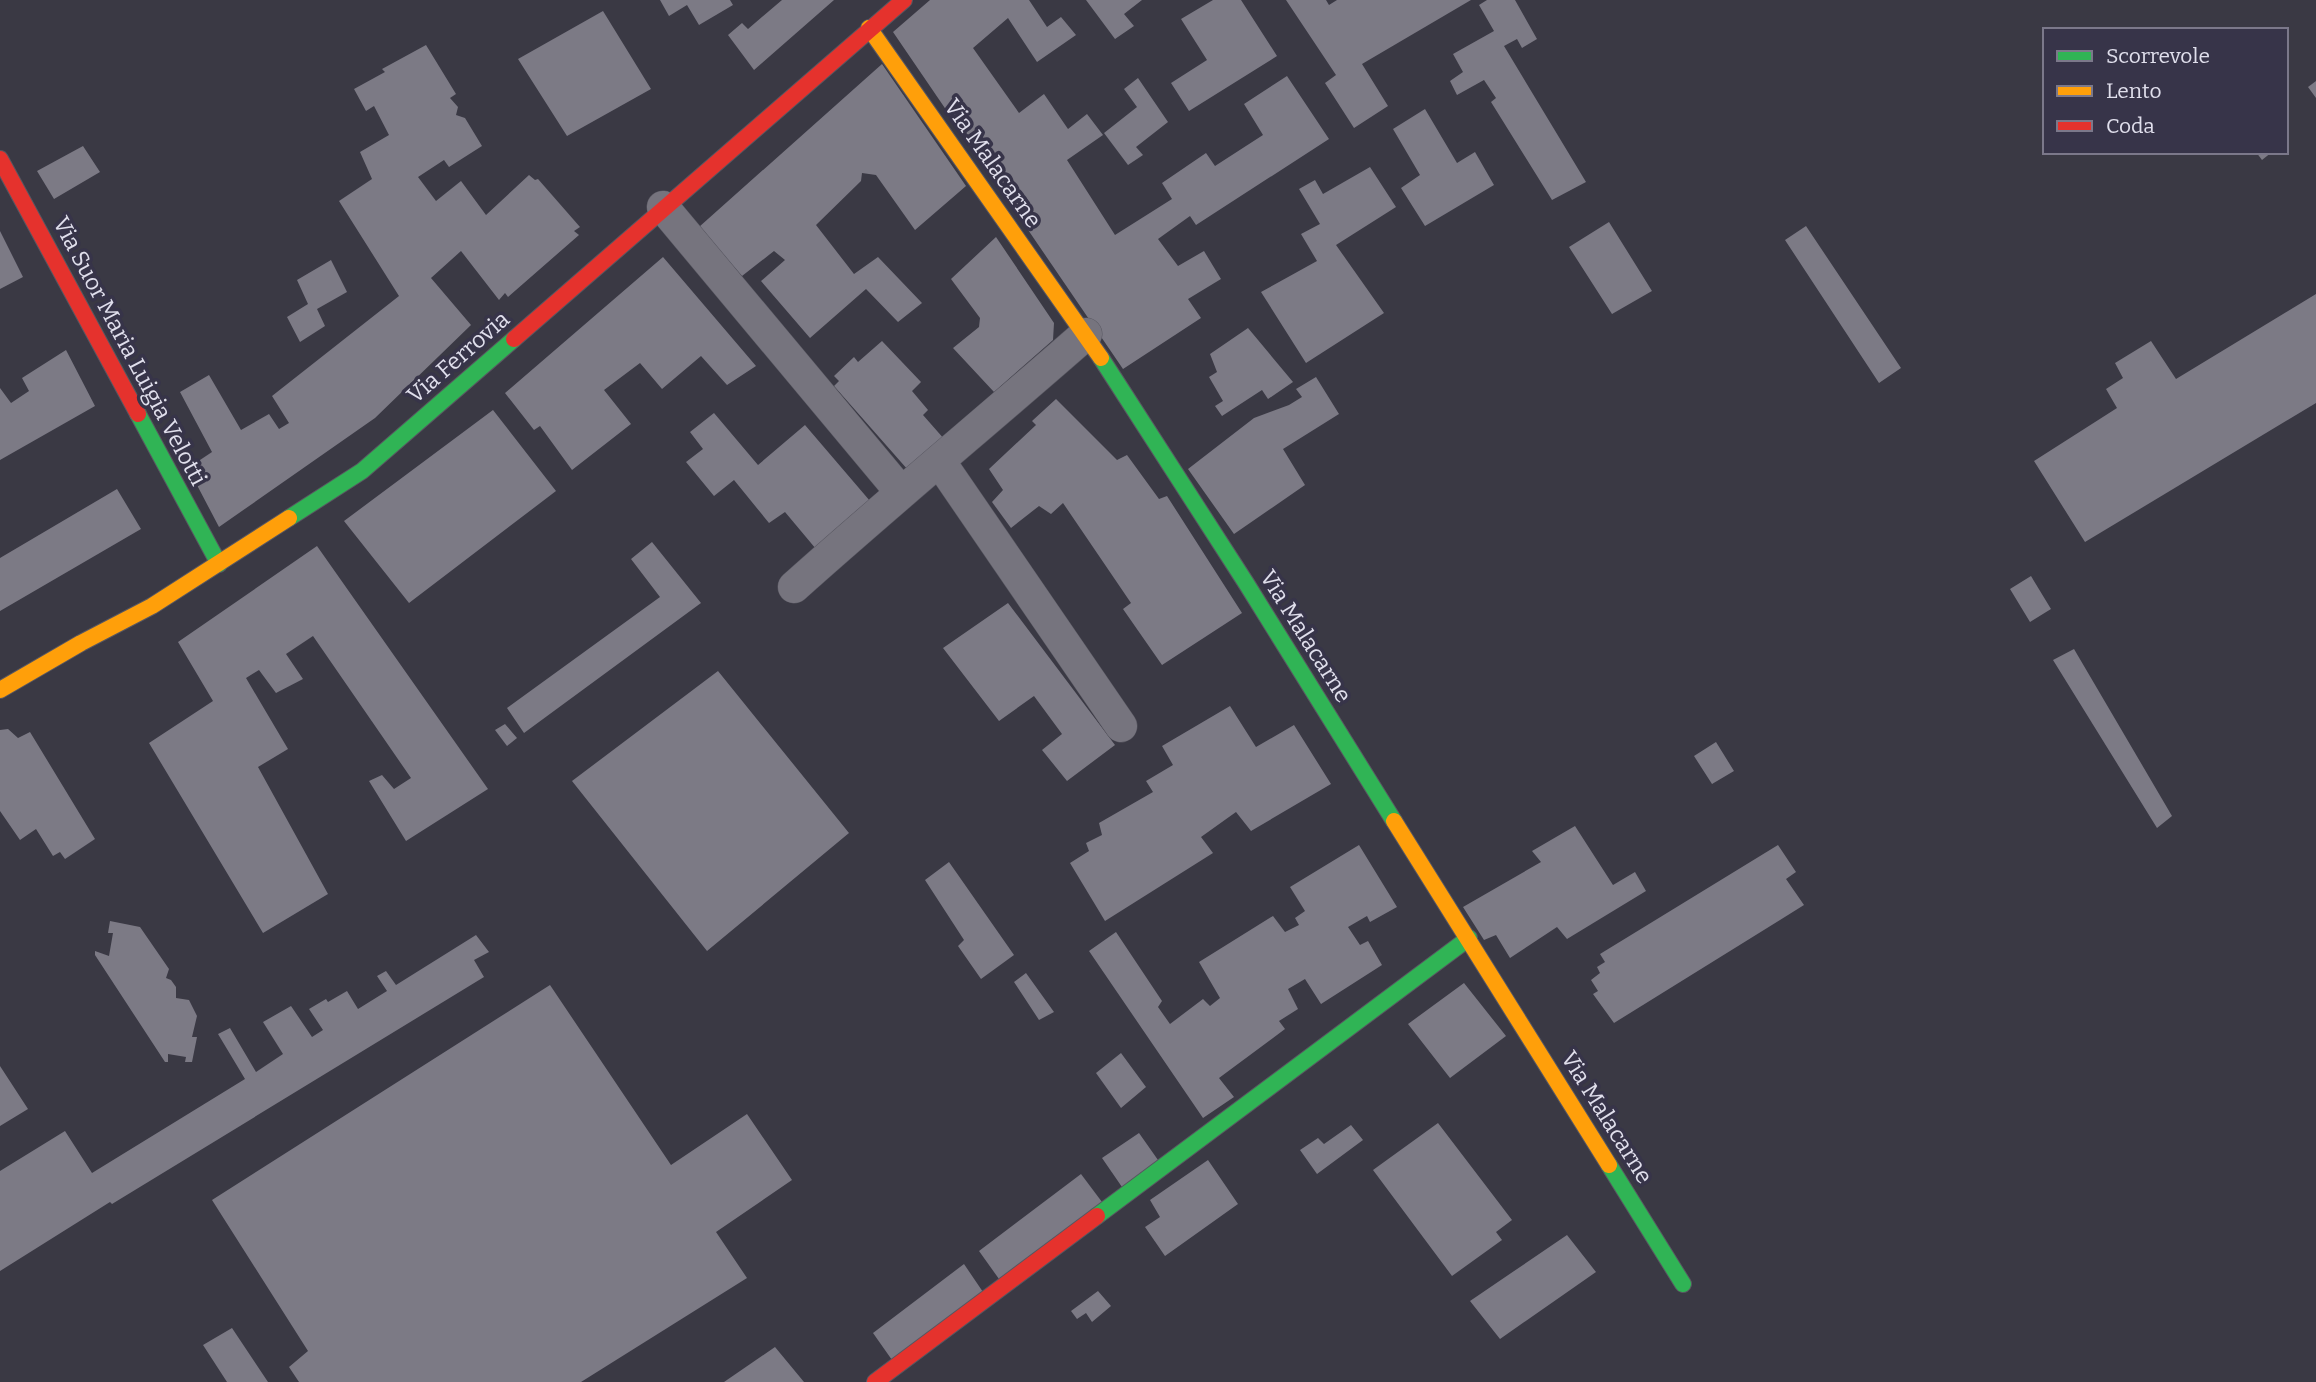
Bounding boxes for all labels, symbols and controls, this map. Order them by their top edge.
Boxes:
legend [2043,28,2288,154]
text: Scorrevole [2106,43,2210,69]
text: Lento [2106,78,2162,104]
street label: Via Malacarne [938,93,1048,233]
text: Coda [2106,113,2155,139]
street label: Via Suor Maria Luigia Velotti [47,212,213,490]
street label: Via Ferrovia [401,305,515,409]
street label: Via Malacarne [1254,564,1358,708]
street label: Via Malacarne [1555,1045,1659,1189]

